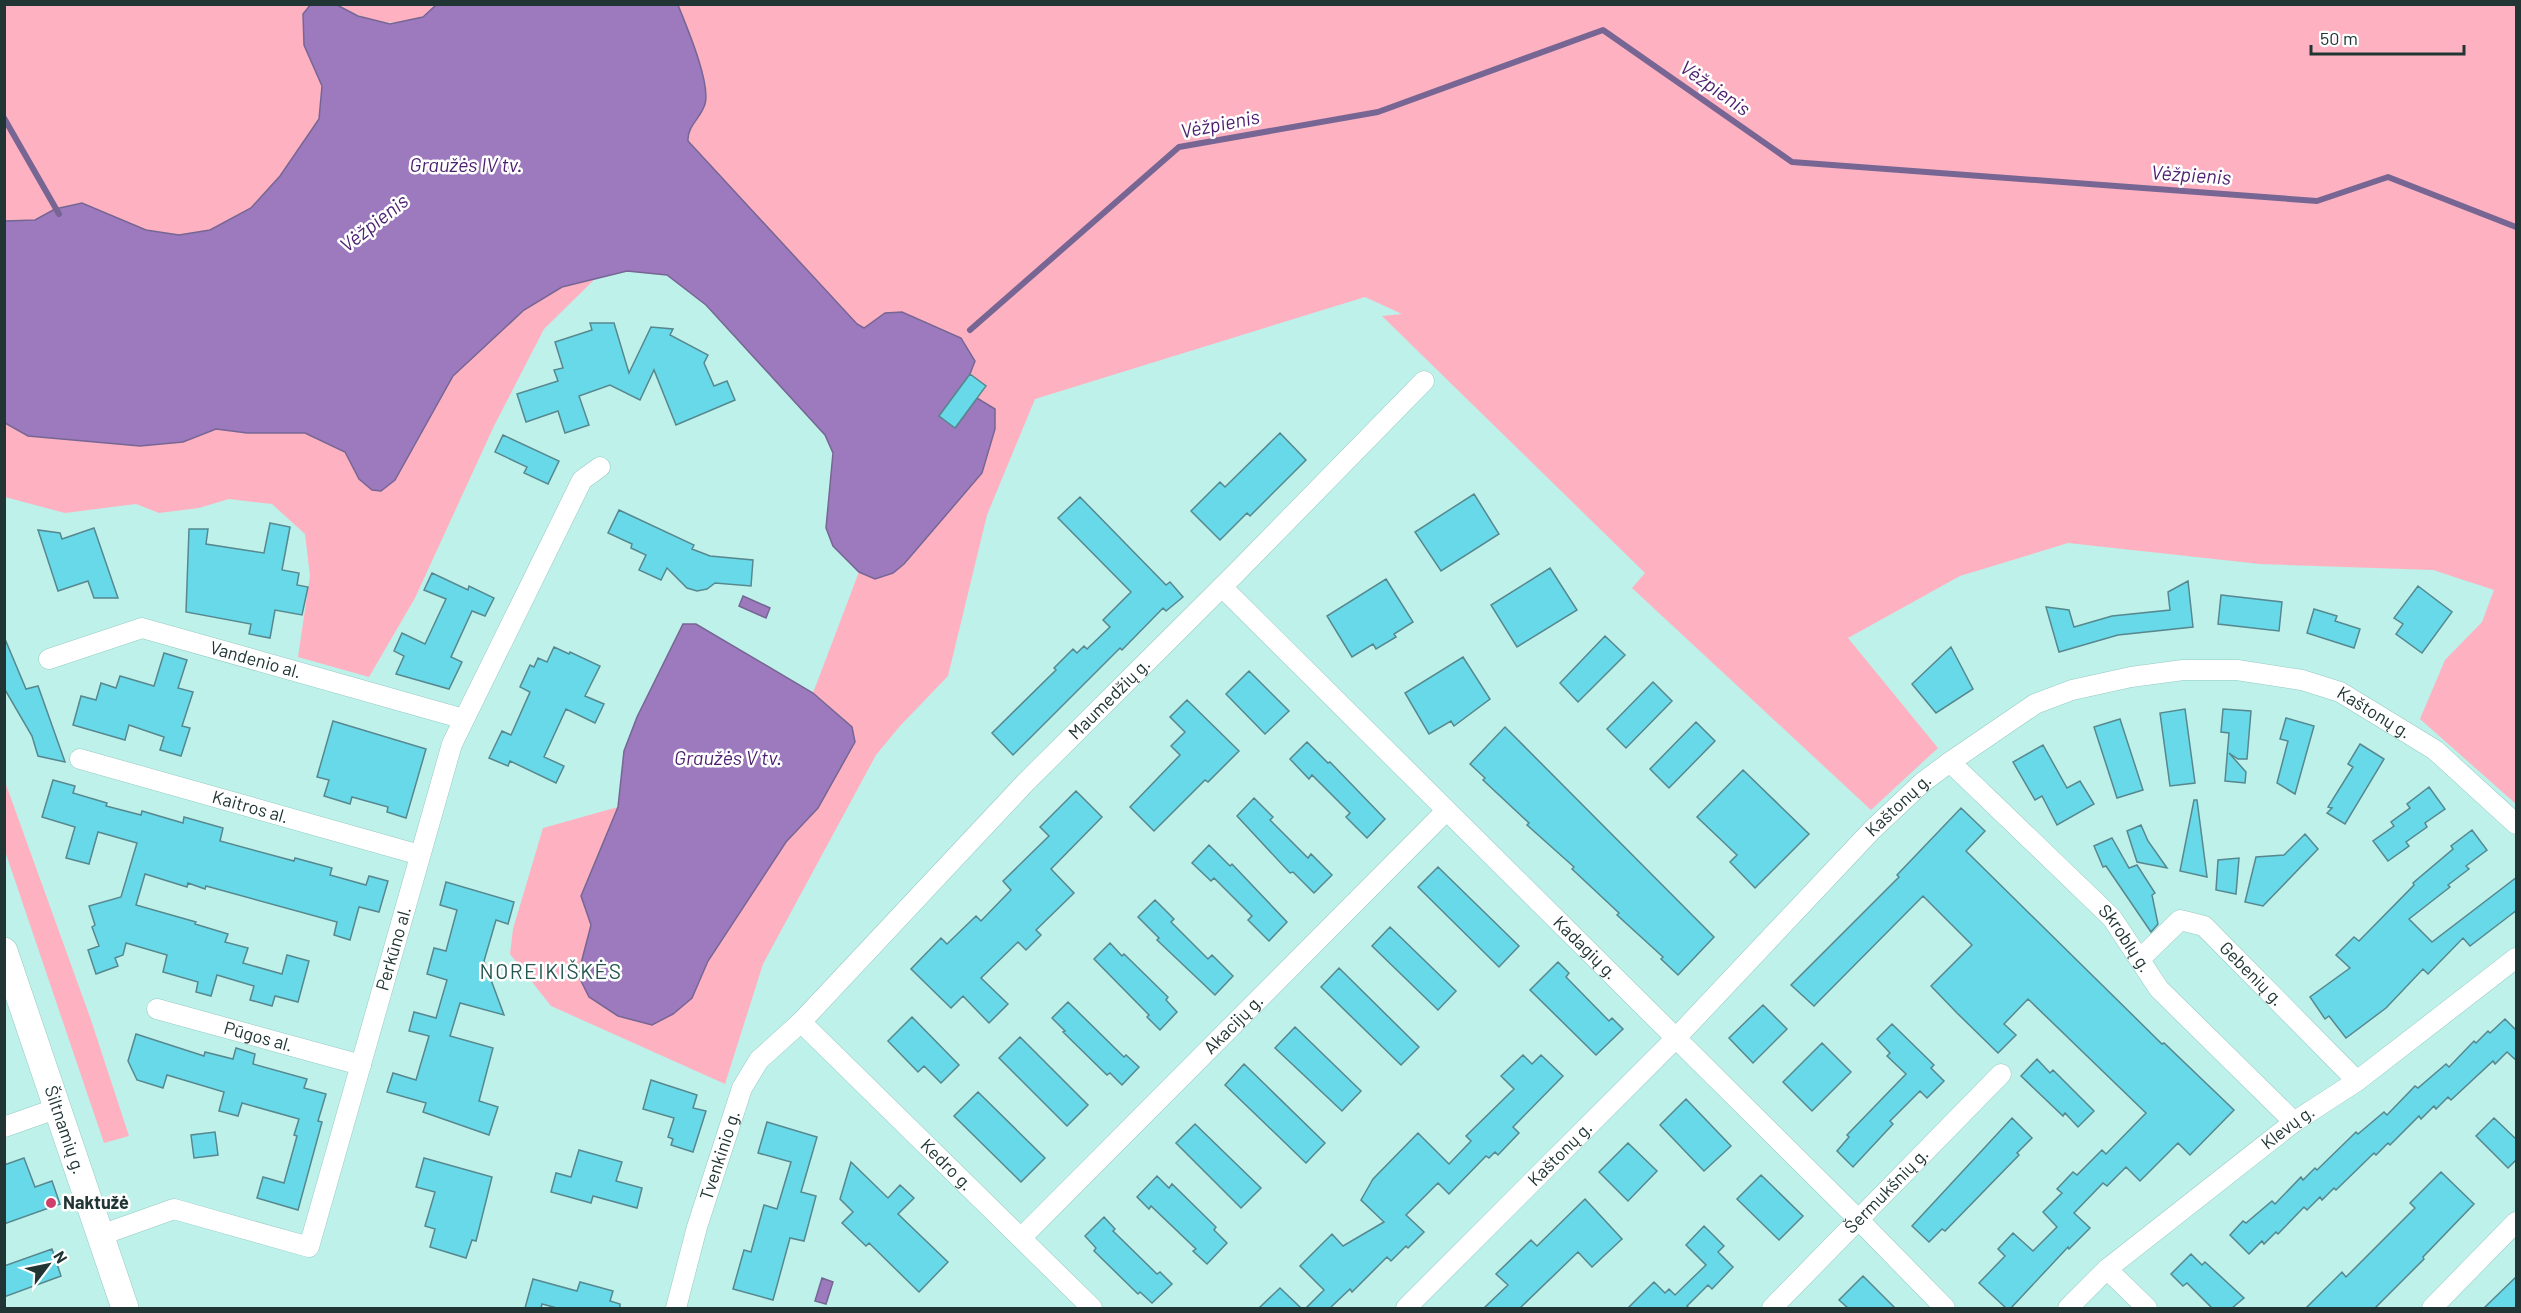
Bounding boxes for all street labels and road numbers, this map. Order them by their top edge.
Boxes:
street label: Vandenio al. [208,636,304,682]
street label: Maumedžių g. [1063,653,1154,744]
street label: Kaštonų g. [2333,681,2415,743]
street label: Kaštonų g. [1860,768,1935,841]
street label: Kaitros al. [210,785,291,827]
street label: Skroblų g. [2094,899,2157,976]
street label: Perkūno al. [370,904,415,993]
street label: Kadagių g. [1549,911,1623,984]
street label: Gebenių g. [2215,936,2289,1010]
street label: Akacijų g. [1199,989,1267,1058]
street label: Pūgos al. [222,1016,295,1056]
street label: Šiltnamių g. [40,1082,91,1177]
street label: Klevų g. [2256,1100,2318,1154]
street label: Tvenkinio g. [694,1107,744,1203]
street label: Kaštonų g. [1522,1116,1596,1190]
street label: Kedro g. [916,1134,978,1195]
street label: Šermukšnių g. [1839,1143,1933,1238]

